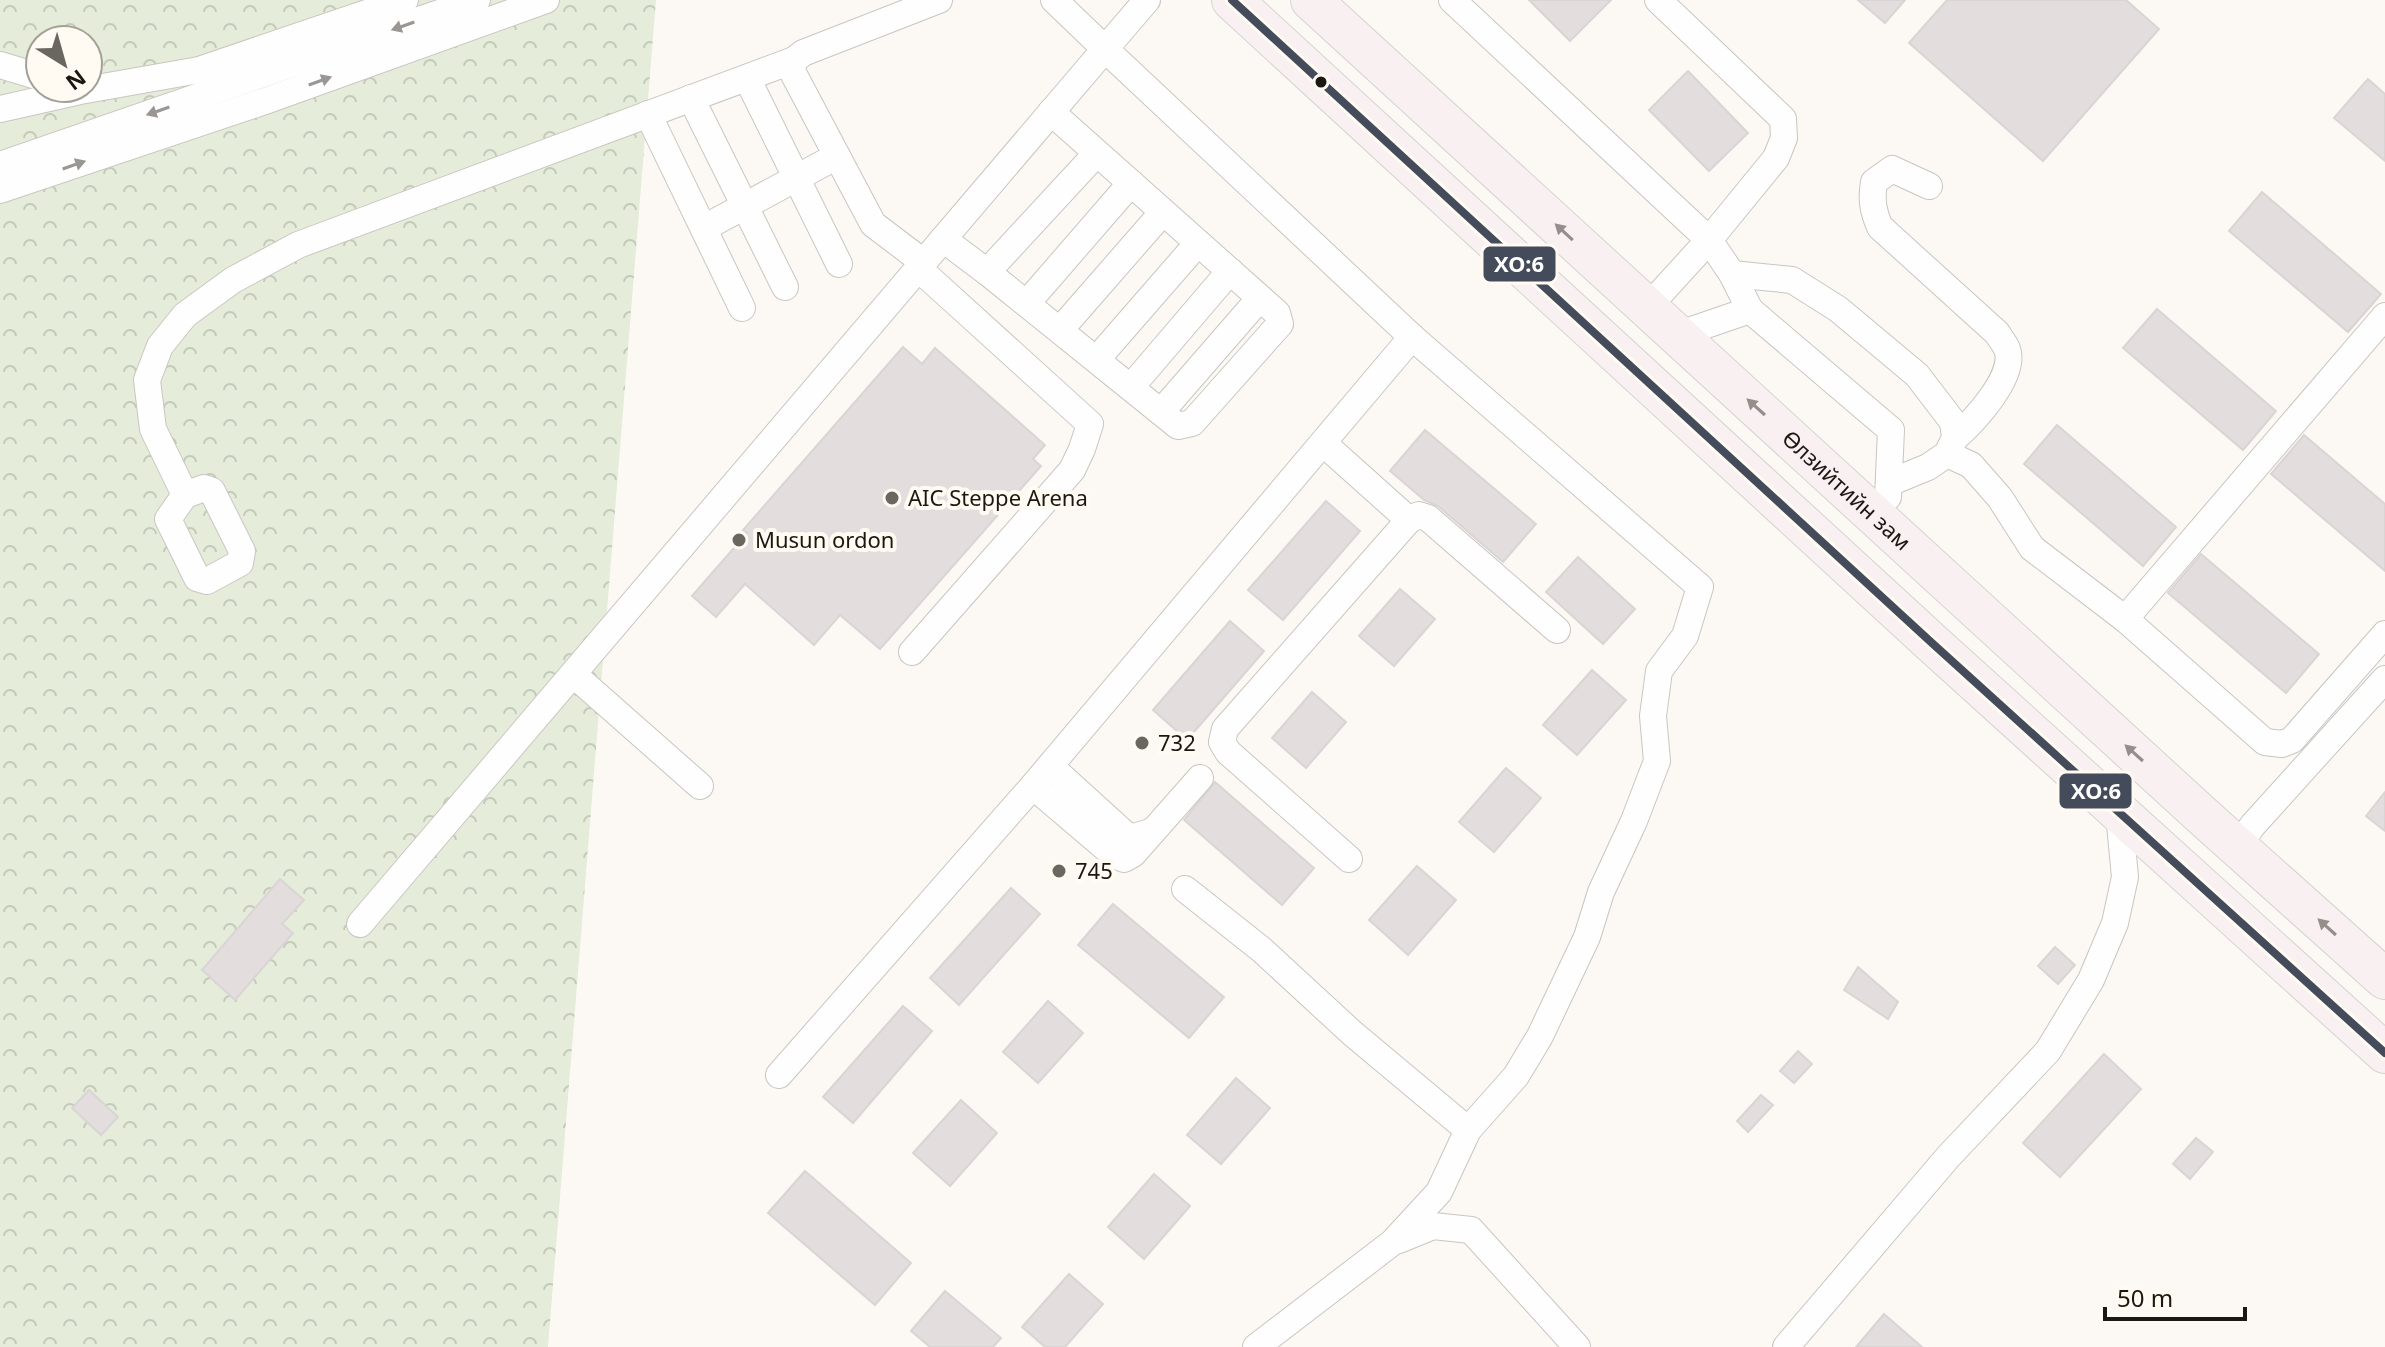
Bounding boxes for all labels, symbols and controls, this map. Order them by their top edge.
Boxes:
one-way arrow [391,20,415,32]
north arrow [24,24,104,104]
text: N [60,63,93,98]
one-way arrow [308,74,332,87]
unlabelled marker [1313,74,1329,90]
one-way arrow [146,106,170,118]
one-way arrow [62,158,86,170]
one-way arrow [1555,223,1574,241]
line badge: ХО:6 [1482,245,1557,283]
text: ХО:6 [1494,248,1544,278]
one-way arrow [1747,398,1766,416]
street label: Өлзийтийн зам [1776,423,1918,556]
place label: AIC Steppe Arena [908,482,1088,512]
marker: AIC Steppe Arena [883,489,901,507]
place label: Musun ordon [755,524,894,554]
marker: Musun ordon [730,531,748,549]
place label: 732 [1158,727,1196,757]
marker: 732 [1133,734,1151,752]
one-way arrow [2124,744,2143,762]
line badge: ХО:6 [2058,772,2133,810]
text: ХО:6 [2071,775,2121,805]
place label: 745 [1075,855,1113,885]
marker: 745 [1050,862,1068,880]
one-way arrow [2317,919,2337,936]
scale bar [2105,1271,2245,1321]
text: 50 m [2117,1281,2173,1314]

